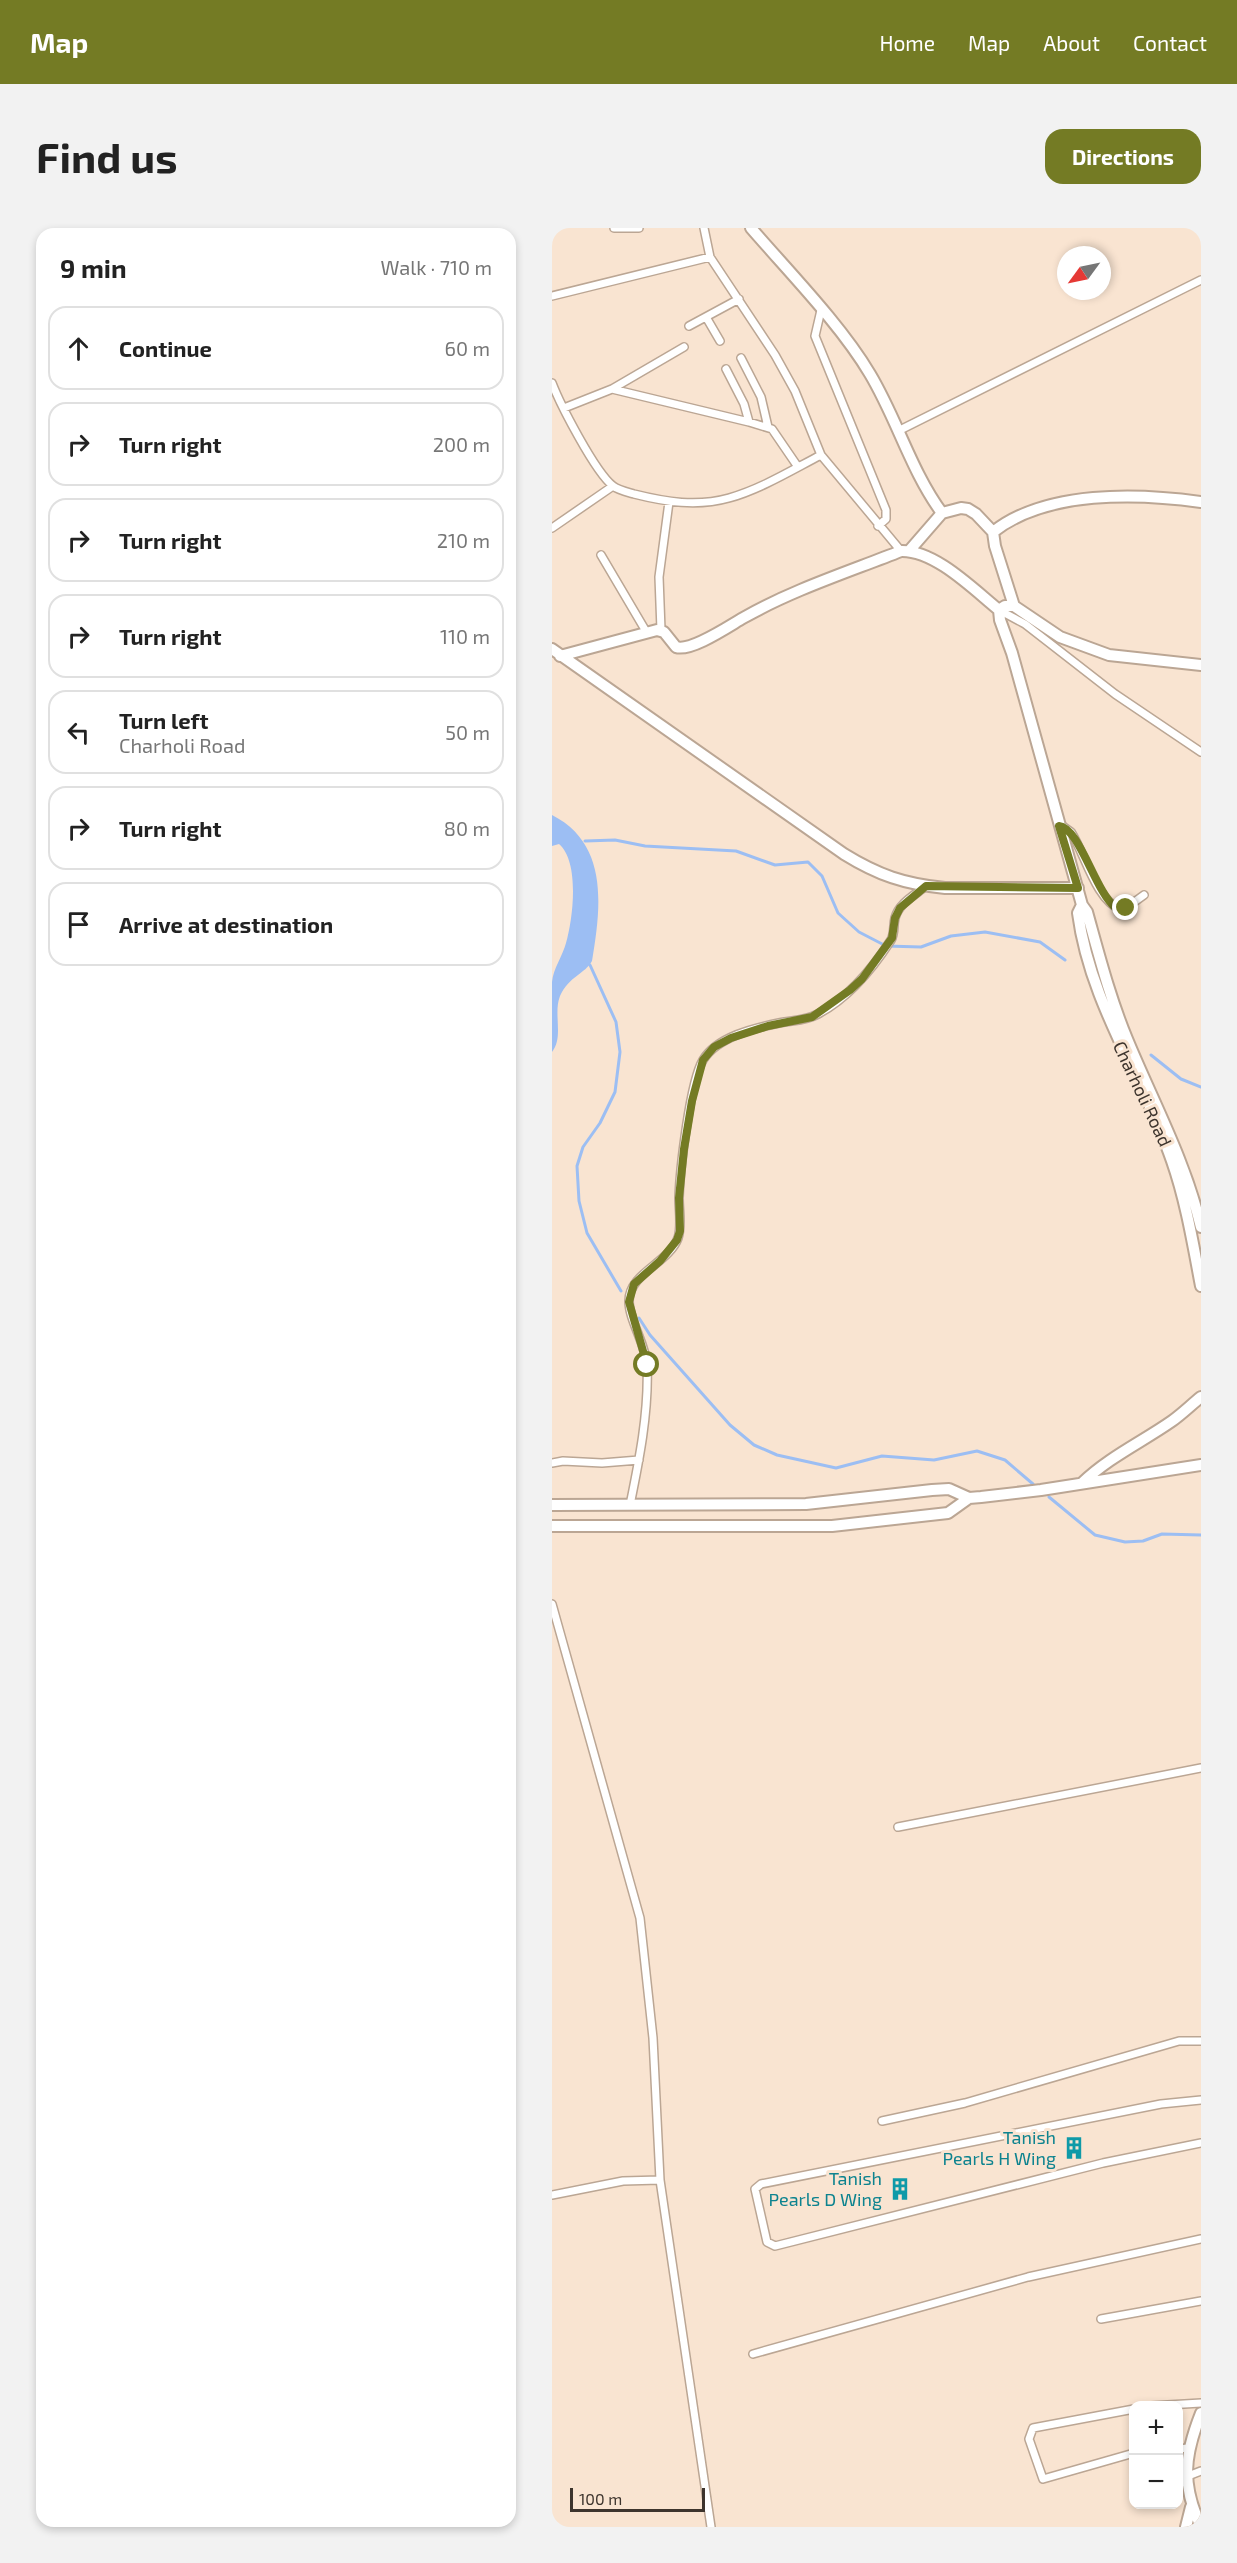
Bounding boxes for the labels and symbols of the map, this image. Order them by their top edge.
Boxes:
north arrow [1057,246,1111,300]
route end [1112,894,1138,920]
street label: Charholi Road [1109,1037,1177,1150]
route start [633,1351,659,1377]
place label: Tanish Pearls H Wing [942,2126,1056,2169]
building icon: Tanish Pearls H Wing [1061,2135,1087,2161]
place label: Tanish Pearls D Wing [768,2167,882,2210]
building icon: Tanish Pearls D Wing [887,2176,913,2202]
scale bar [570,2485,705,2512]

